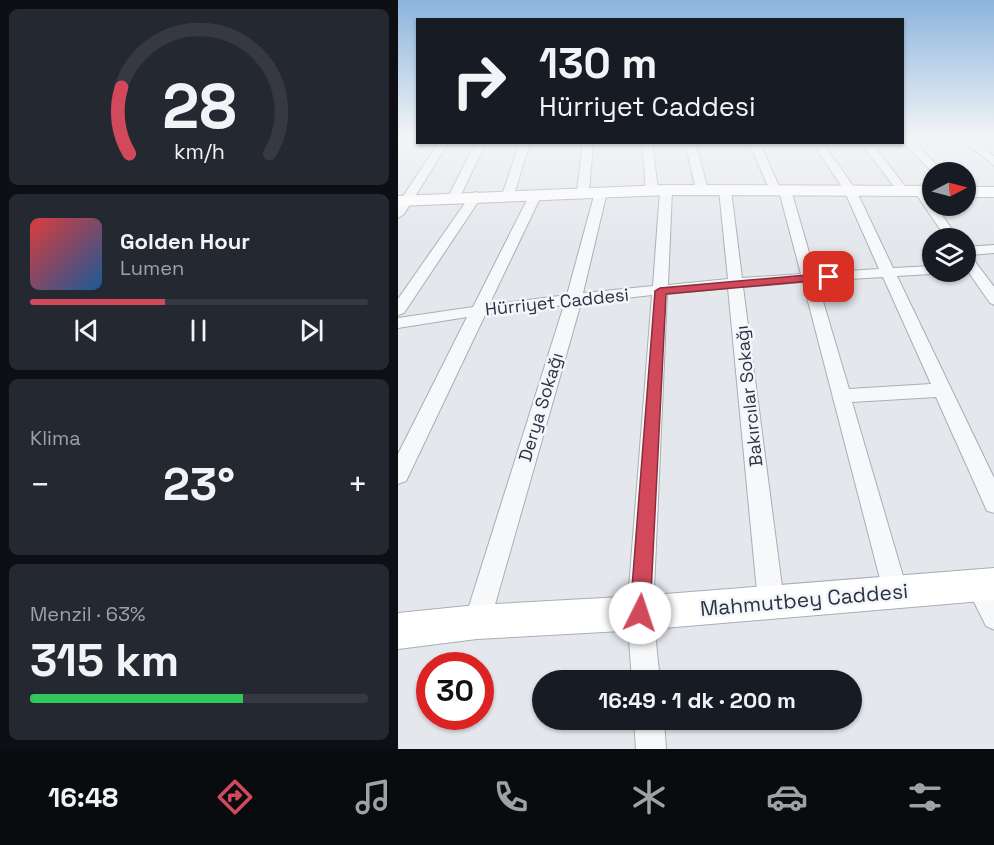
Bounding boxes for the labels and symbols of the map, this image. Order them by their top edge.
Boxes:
north arrow [922,162,976,216]
pin [803,251,854,302]
street label: Hürriyet Caddesi [484,283,630,320]
street label: Bakırcılar Sokağı [730,324,767,468]
street label: Derya Sokağı [513,349,568,464]
street label: Mahmutbey Caddesi [699,577,909,622]
position arrow [608,581,672,645]
speed limit sign: 30 [416,652,494,730]

